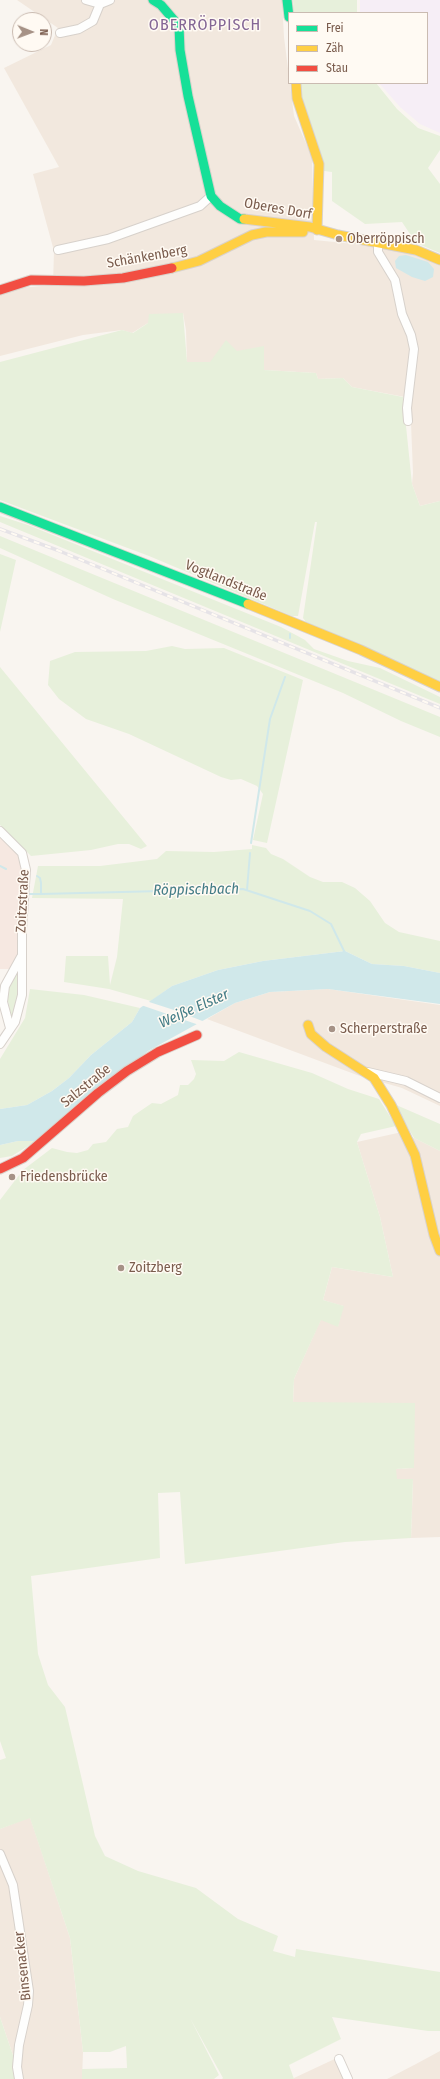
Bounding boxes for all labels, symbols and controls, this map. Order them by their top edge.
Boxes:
north arrow [12,12,52,52]
legend [288,12,428,84]
district label: OBERRÖPPISCH [149,16,261,36]
text: Frei [326,21,344,35]
text: N [37,29,50,36]
text: Zäh [326,41,344,55]
text: Stau [326,61,348,75]
street label: Oberes Dorf [243,195,313,223]
place label: Oberröppisch [347,231,425,247]
marker: Oberröppisch [334,234,344,244]
street label: Schänkenberg [106,242,188,272]
street label: Vogtlandstraße [183,557,269,605]
street label: Zoitzstraße [13,869,33,933]
water label: Röppischbach [153,880,239,900]
water label: Weiße Elster [156,986,232,1032]
place label: Scherperstraße [340,1021,427,1037]
marker: Scherperstraße [327,1024,337,1034]
street label: Salzstraße [58,1061,114,1111]
place label: Friedensbrücke [20,1169,108,1185]
marker: Friedensbrücke [7,1172,17,1182]
place label: Zoitzberg [129,1260,182,1276]
marker: Zoitzberg [116,1263,126,1273]
street label: Binsenacker [11,1930,35,2002]

